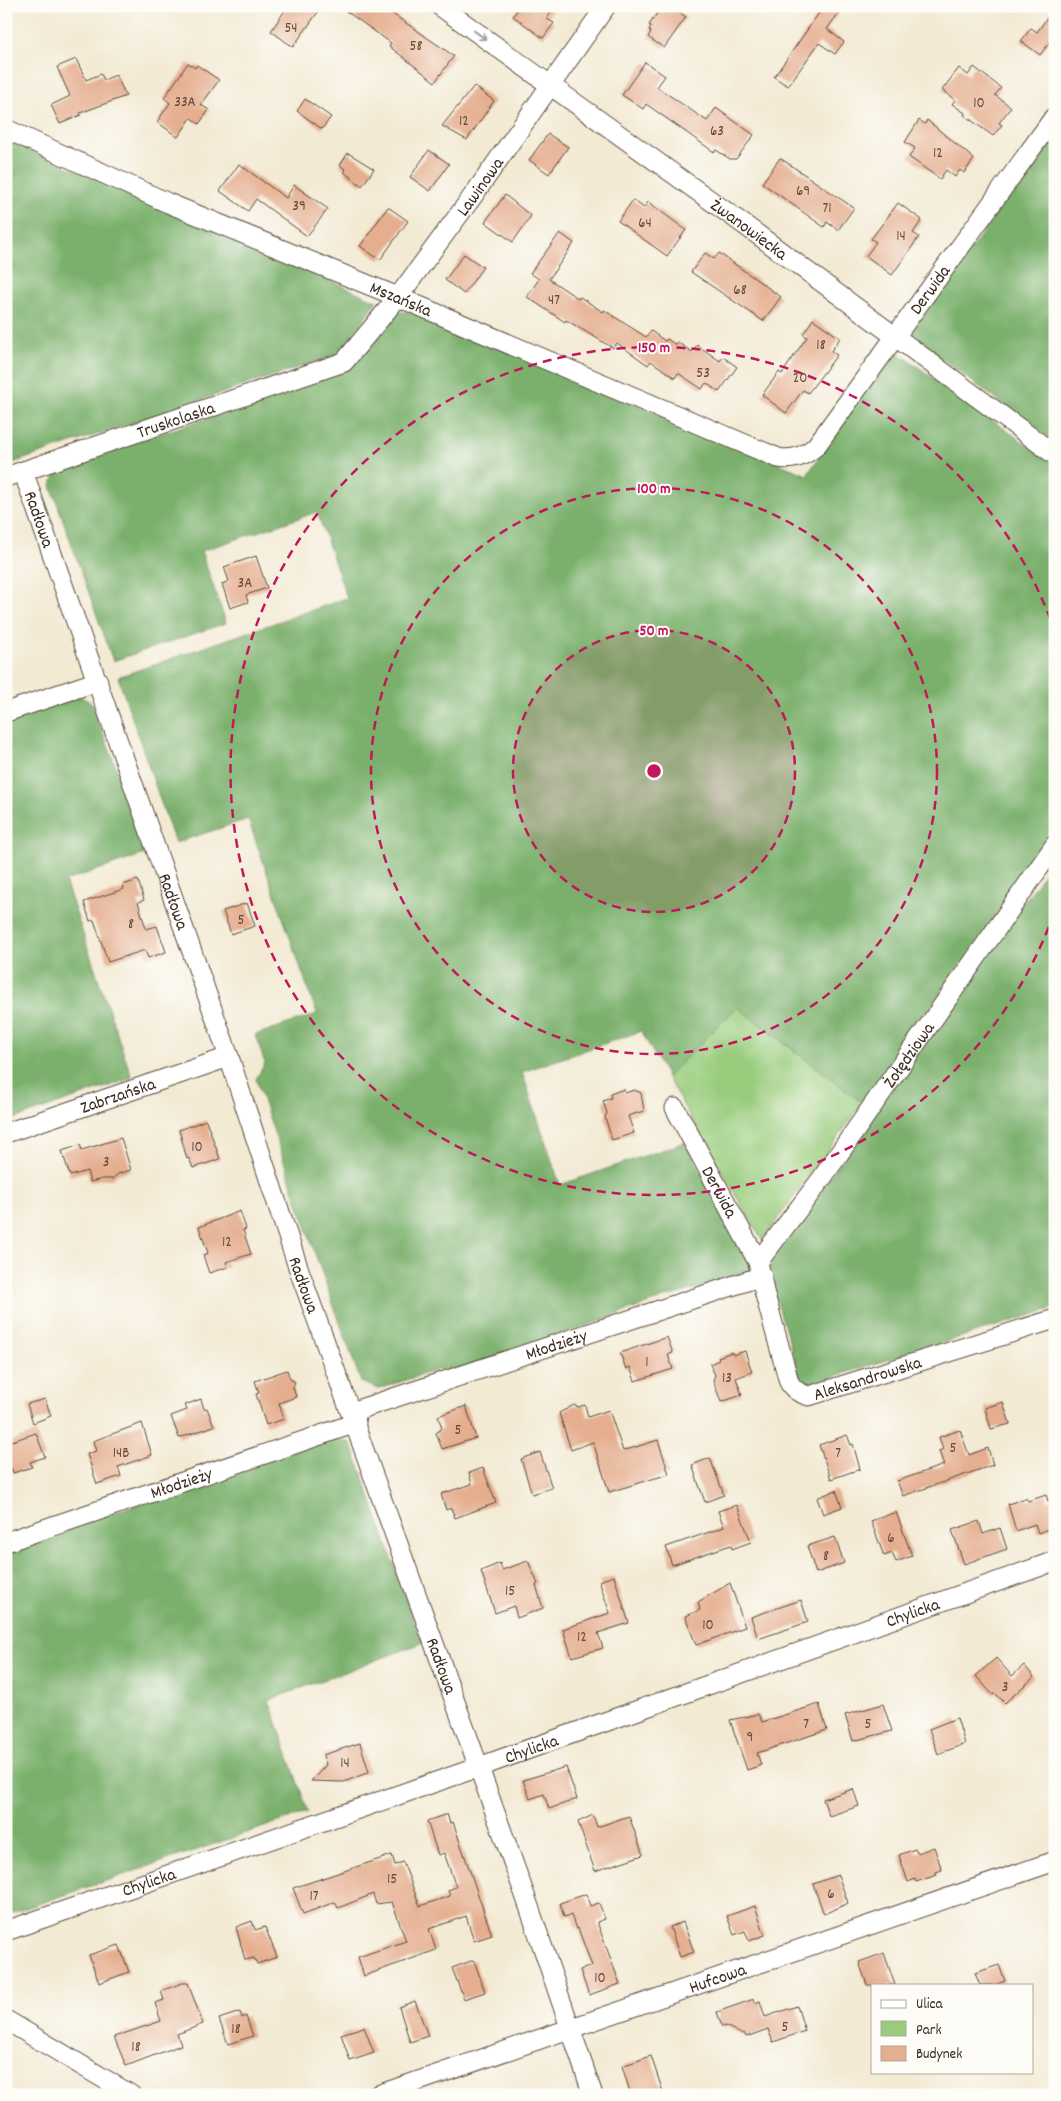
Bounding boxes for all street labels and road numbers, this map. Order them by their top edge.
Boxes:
street label: Lawinowa [452,153,511,222]
street label: Żwanowiecka [704,194,792,268]
street label: Derwida [905,261,958,321]
street label: Mszańska [365,277,436,325]
street label: Truskolaska [134,397,219,447]
street label: Radłowa [16,488,59,552]
street label: Radłowa [150,870,194,934]
street label: Żołędziowa [878,1018,942,1094]
street label: Zabrzańska [78,1073,160,1122]
street label: Derwida [694,1162,742,1224]
street label: Radłowa [281,1254,324,1318]
street label: Młodzieży [523,1324,592,1368]
street label: Aleksandrowska [811,1351,926,1409]
street label: Młodzieży [148,1462,217,1507]
street label: Chylicka [883,1593,944,1635]
street label: Radłowa [418,1635,461,1699]
street label: Chylicka [502,1729,563,1772]
street label: Chylicka [119,1863,180,1905]
street label: Hufcowa [686,1959,750,2001]

